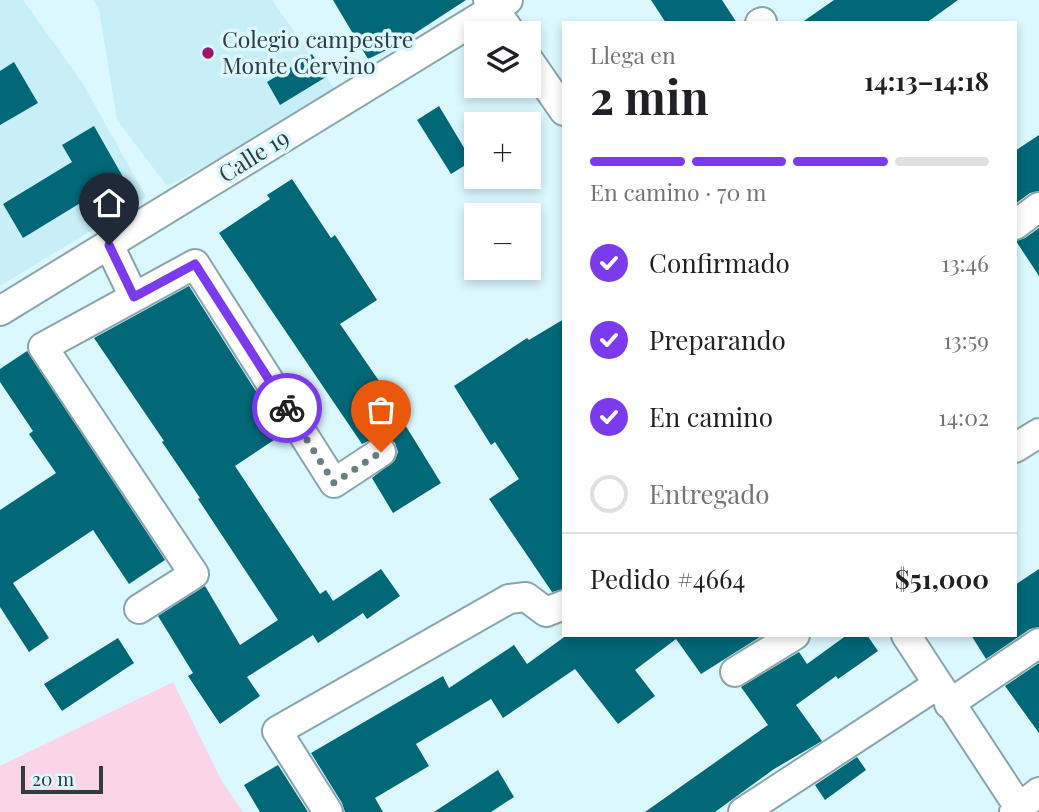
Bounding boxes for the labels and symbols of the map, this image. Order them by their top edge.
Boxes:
place label: Colegio campestre Monte Cervino [222,23,413,80]
marker: Colegio campestre Monte Cervino [200,45,216,61]
street label: Calle 19 [212,121,294,188]
pin [79,173,139,245]
courier [252,373,322,443]
pin [351,380,411,452]
scale bar [21,763,103,795]

